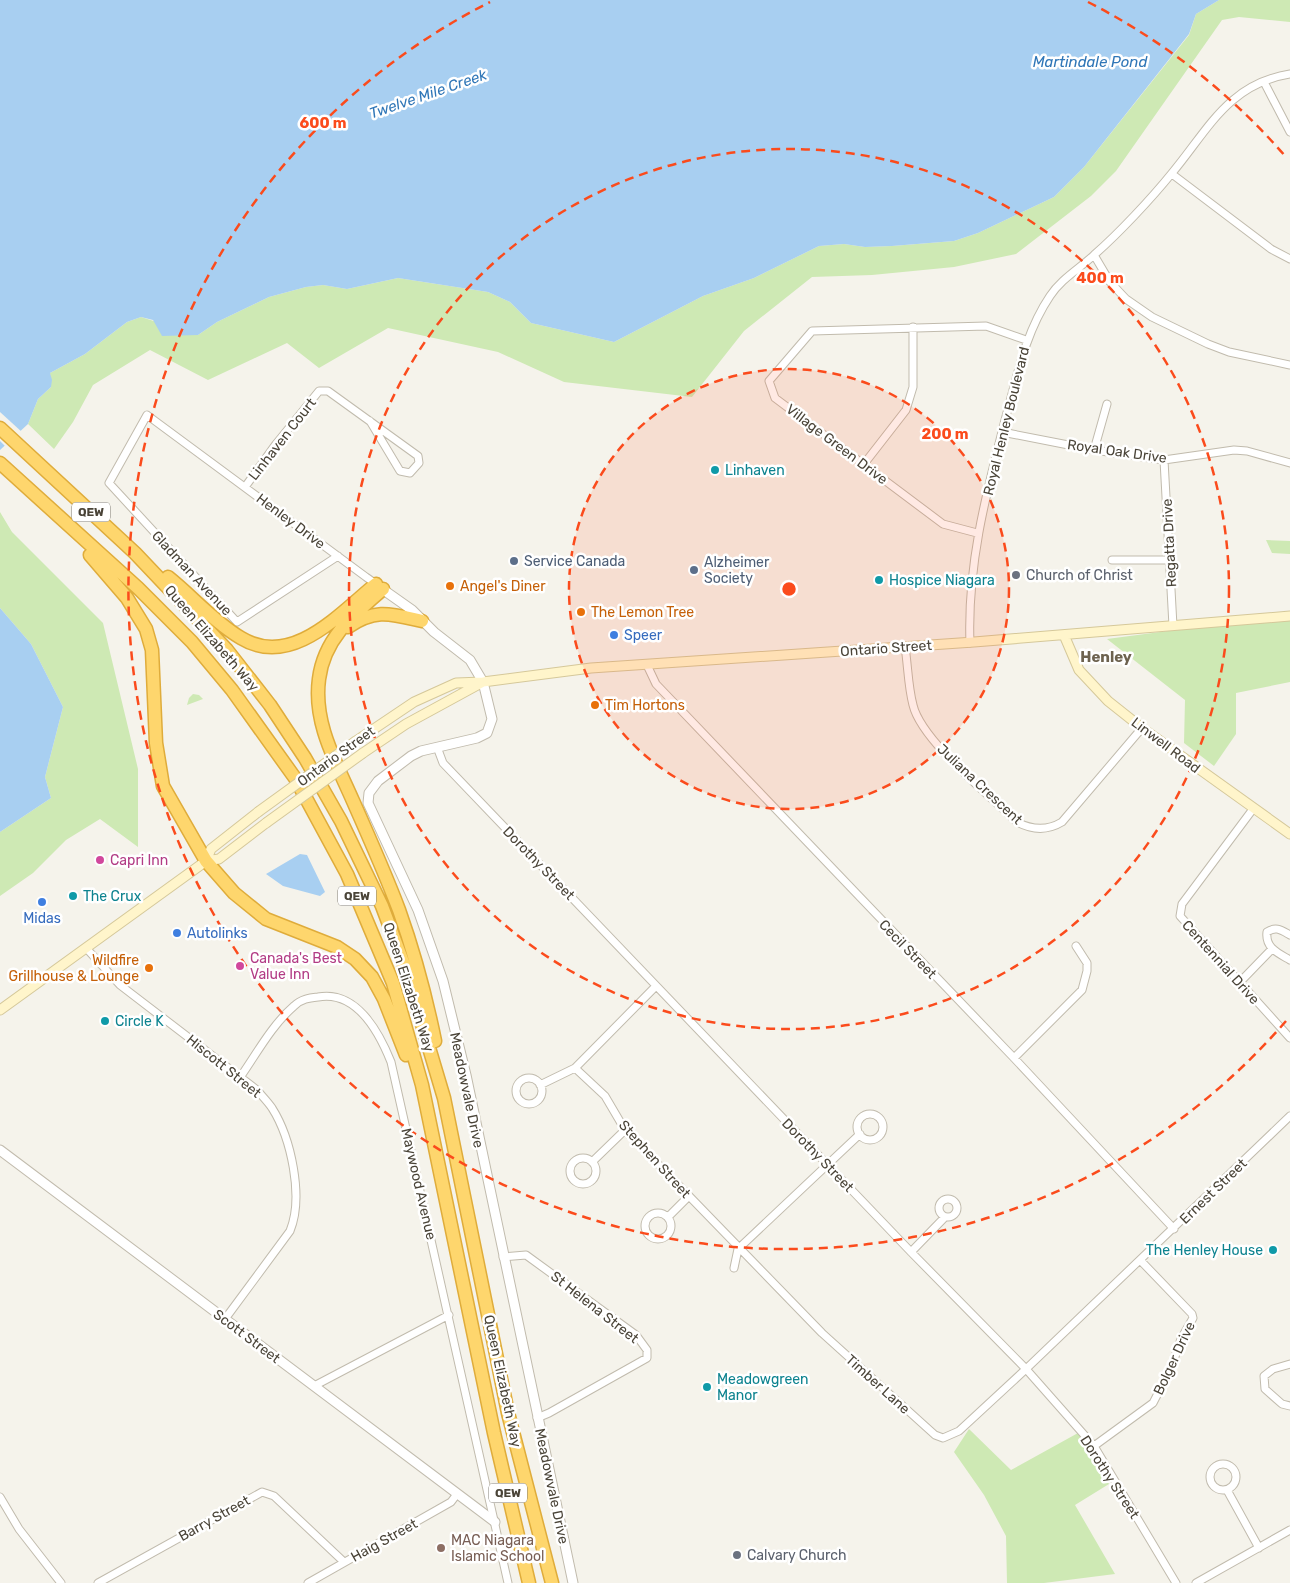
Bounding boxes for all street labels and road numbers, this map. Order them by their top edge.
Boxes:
street label: Royal Henley Boulevard [980,345,1033,497]
street label: Linhaven Court [245,394,320,484]
street label: Village Green Drive [783,401,891,488]
street label: Royal Oak Drive [1066,436,1168,467]
street label: Henley Drive [253,490,329,553]
street label: Regatta Drive [1159,498,1180,588]
road number: QEW [72,502,110,522]
street label: Gladman Avenue [148,527,235,619]
street label: Queen Elizabeth Way [161,582,263,695]
street label: Ontario Street [840,637,933,660]
street label: Linwell Road [1128,714,1204,777]
street label: Ontario Street [294,722,379,790]
street label: Juliana Crescent [934,741,1026,829]
street label: Dorothy Street [499,823,578,904]
road number: QEW [338,886,376,906]
street label: Cecil Street [875,916,940,983]
street label: Centennial Drive [1178,917,1263,1008]
street label: Queen Elizabeth Way [380,920,438,1054]
street label: Hiscott Street [183,1031,265,1102]
street label: Meadowvale Drive [446,1031,487,1150]
street label: Dorothy Street [778,1115,857,1196]
street label: Stephen Street [615,1117,694,1202]
street label: Maywood Avenue [397,1127,440,1242]
street label: Ernest Street [1176,1155,1251,1228]
street label: St Helena Street [547,1268,642,1347]
street label: Scott Street [210,1306,284,1367]
street label: Queen Elizabeth Way [480,1313,525,1449]
street label: Bolger Drive [1150,1319,1199,1398]
street label: Timber Lane [842,1351,913,1418]
street label: Meadowvale Drive [531,1427,572,1546]
street label: Dorothy Street [1076,1432,1143,1523]
road number: QEW [489,1484,527,1502]
street label: Barry Street [176,1492,253,1545]
street label: Haig Street [348,1515,421,1566]

